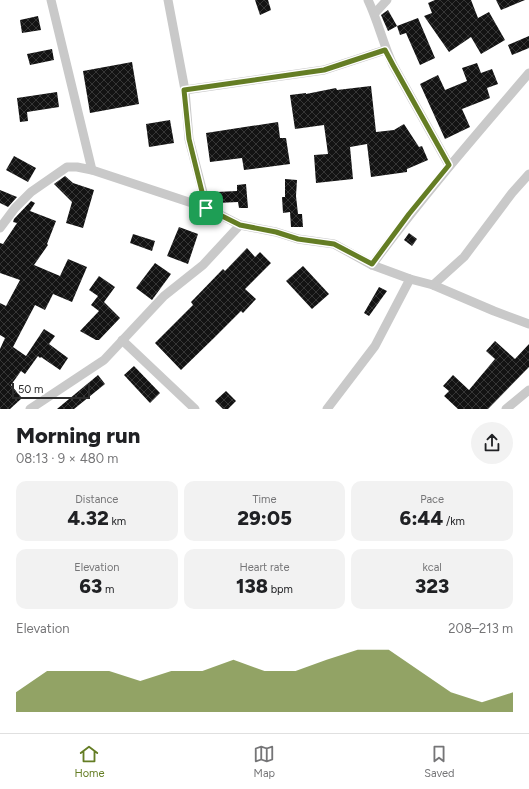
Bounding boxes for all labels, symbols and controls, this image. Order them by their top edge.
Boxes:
pin [189,191,223,225]
icon: arrive [195,197,217,219]
scale bar [12,381,90,400]
text: 50 m [18,383,43,396]
text: Morning run [16,422,140,449]
button: share [471,422,513,464]
text: 08:13 · 9 × 480 m [16,451,118,466]
text: Distance [75,493,118,506]
text: Time [252,493,276,506]
text: Pace [420,493,444,506]
text: 4.32 [68,506,109,530]
text: 29:05 [237,506,292,530]
text: 6:44 [399,506,443,530]
text: km [109,515,126,528]
text: /km [443,515,465,528]
text: Elevation [74,561,119,574]
text: Heart rate [240,561,289,574]
text: kcal [423,561,442,574]
text: 63 [79,574,102,598]
text: 138 [236,574,268,598]
text: 323 [415,574,449,598]
text: m [102,583,114,596]
text: bpm [268,583,293,596]
text: Elevation [16,621,69,636]
text: 208–213 m [448,621,513,636]
tab: Home [74,743,104,780]
tab: Map [253,743,275,780]
tab: Saved [424,743,455,780]

